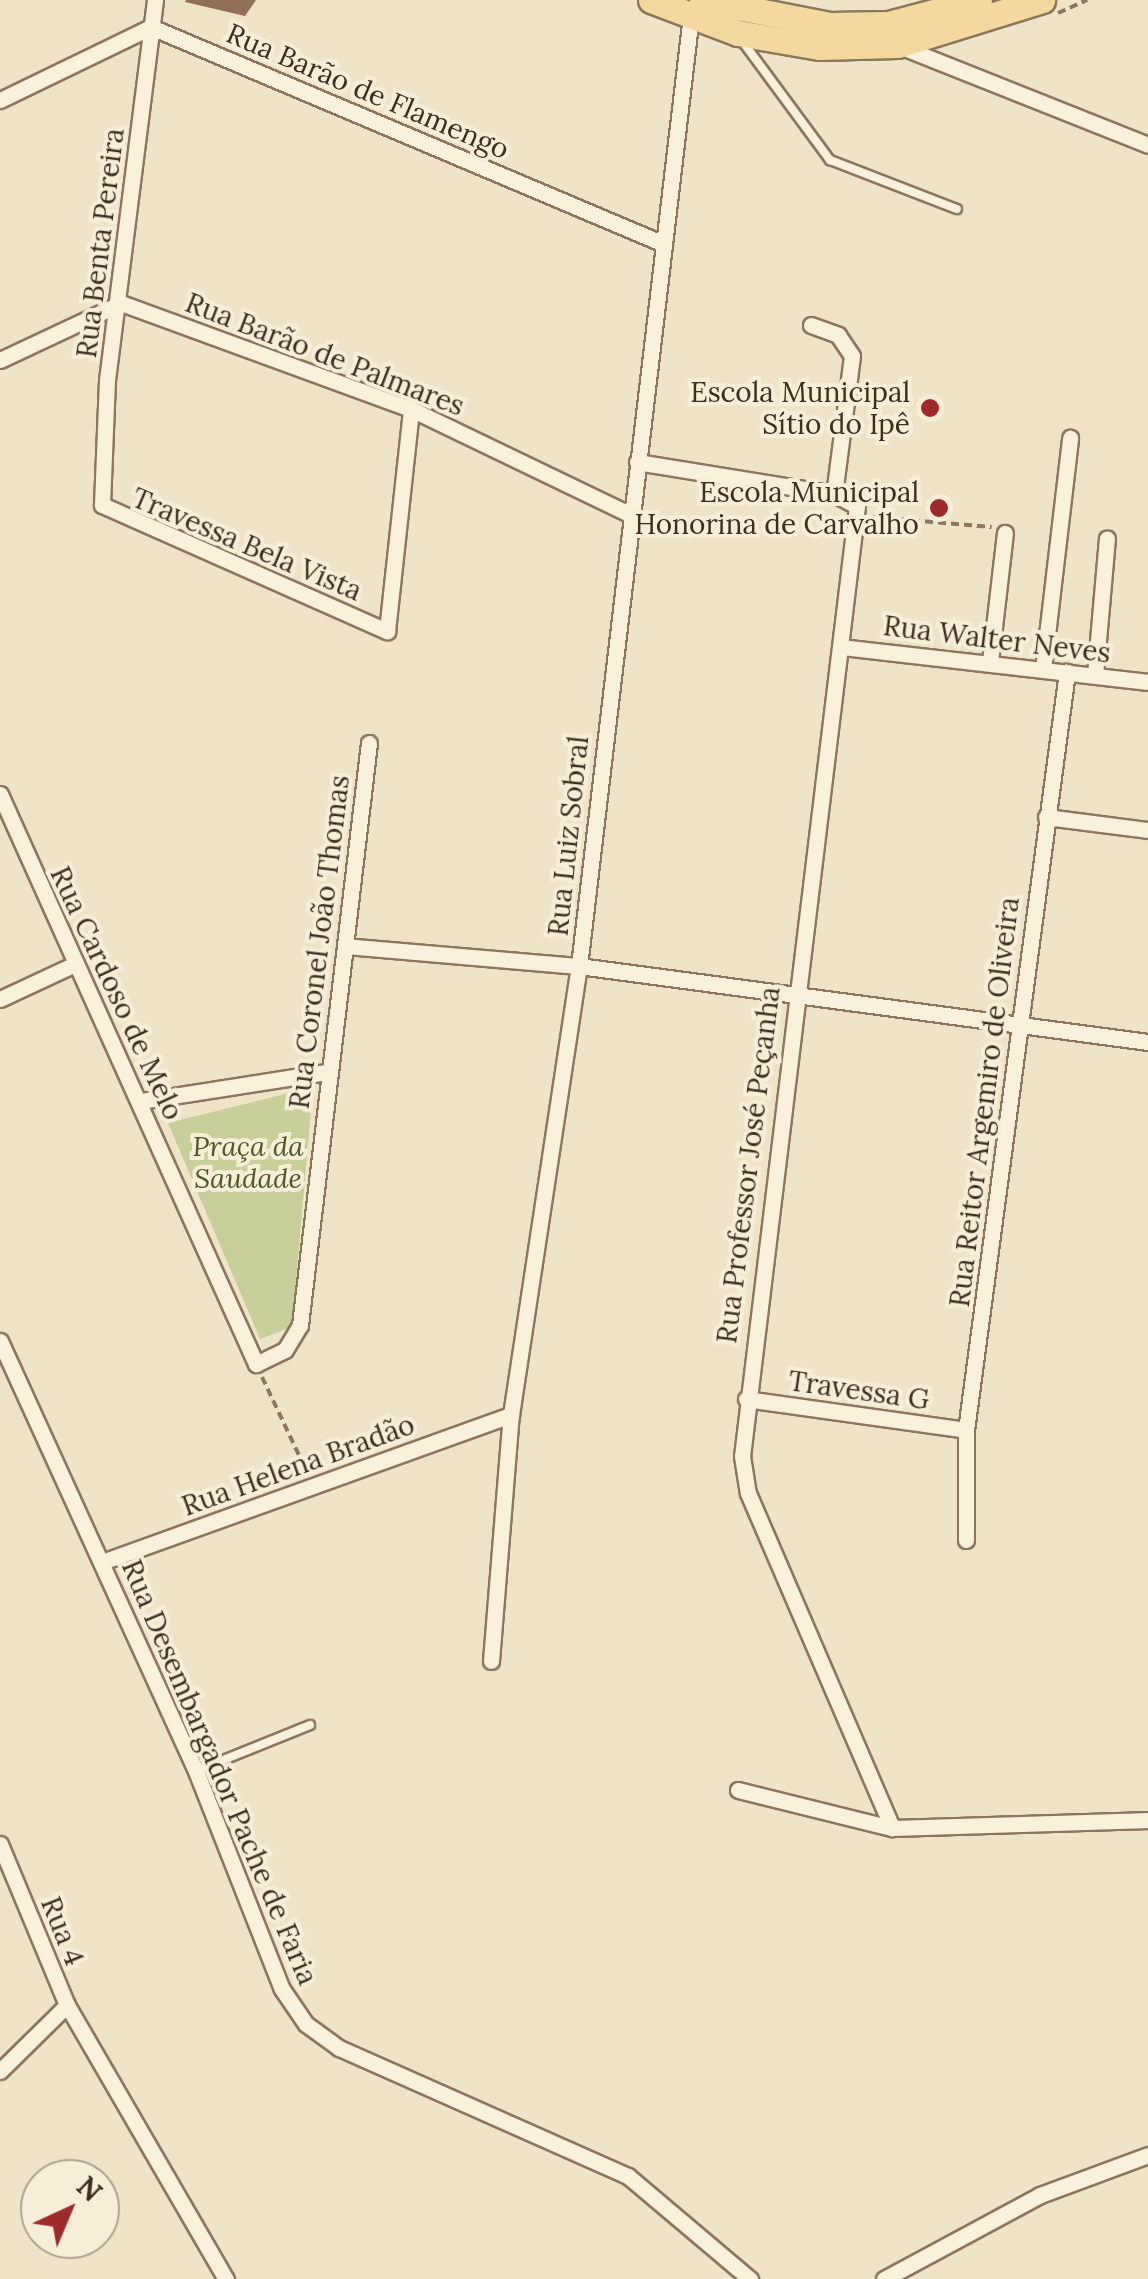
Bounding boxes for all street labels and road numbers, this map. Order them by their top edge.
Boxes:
street label: Rua Barão de Flamengo [222,16,514,166]
street label: Rua Benta Pereira [69,126,131,360]
street label: Rua Barão de Palmares [181,285,469,423]
street label: Travessa Bela Vista [127,480,367,608]
street label: Rua Walter Neves [881,608,1113,670]
street label: Rua Luiz Sobral [541,734,595,938]
street label: Rua Coronel João Thomas [282,773,356,1111]
street label: Rua Cardoso de Melo [43,861,191,1125]
street label: Rua Reitor Argemiro de Oliveira [942,895,1026,1309]
street label: Rua Professor José Peçanha [709,985,787,1345]
street label: Travessa G [786,1363,932,1417]
street label: Rua Helena Bradão [177,1407,419,1523]
street label: Rua Desembargador Pache de Faria [115,1554,325,1990]
street label: Rua 4 [34,1892,92,1970]

